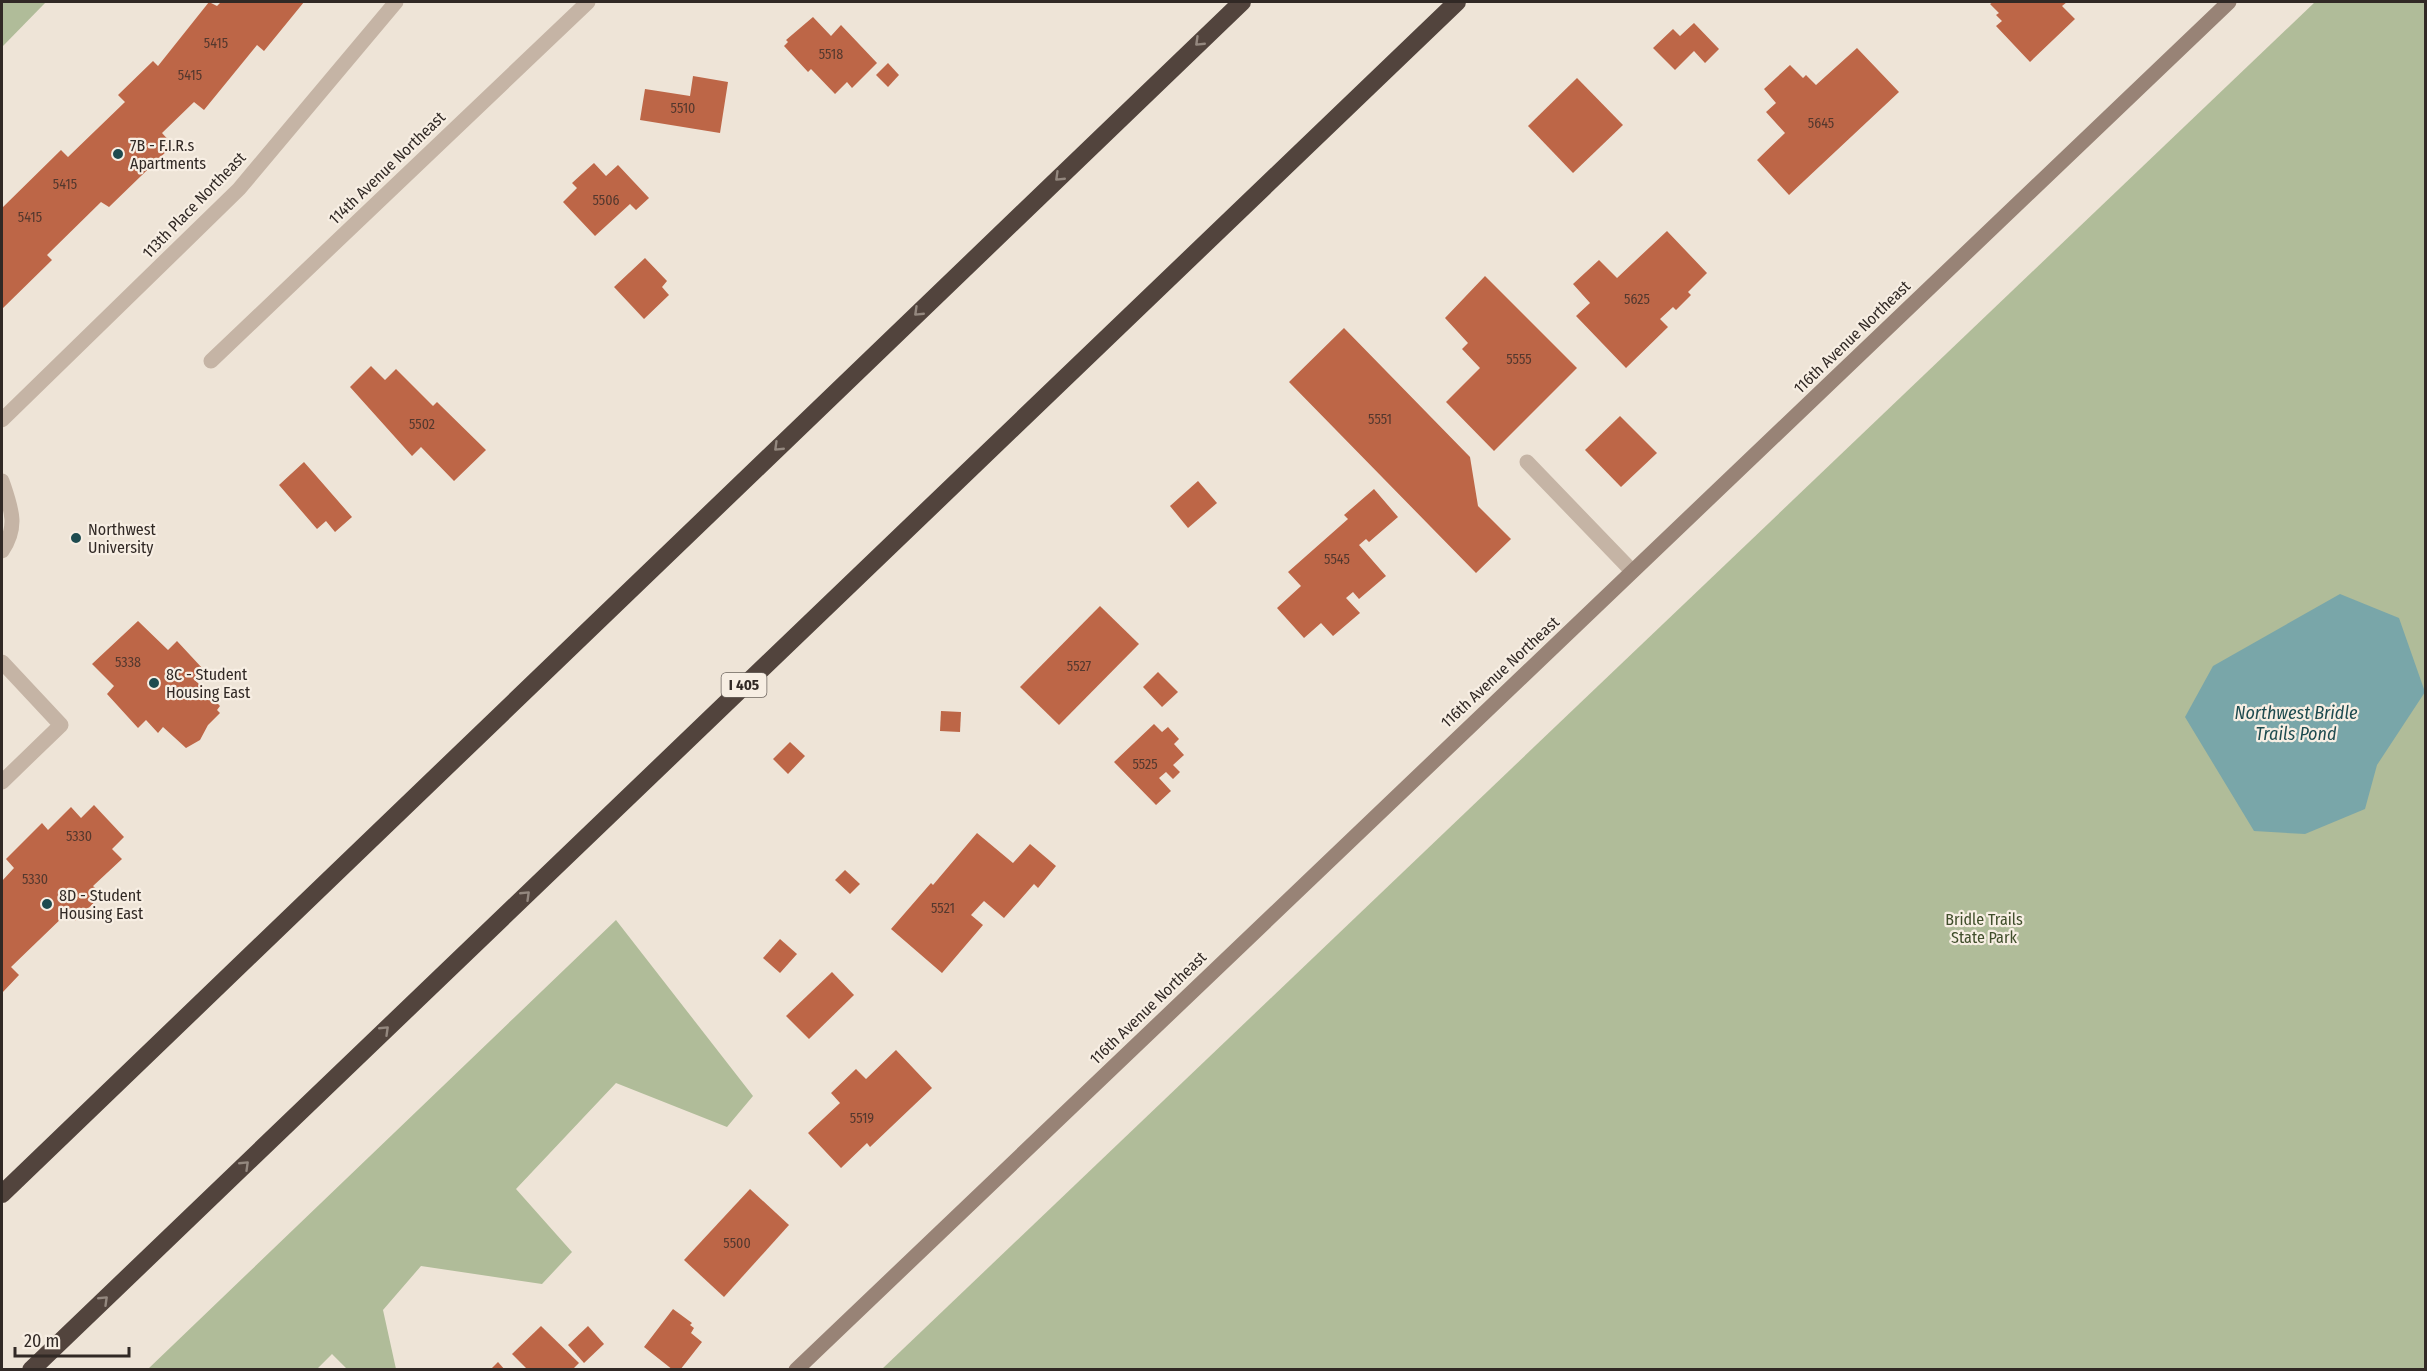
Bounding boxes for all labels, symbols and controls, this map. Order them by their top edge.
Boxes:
house number: 5415 [204,35,228,52]
one-way arrow [1196,35,1206,46]
house number: 5518 [819,46,843,63]
house number: 5415 [178,67,202,84]
house number: 5510 [671,100,695,117]
street label: 114th Avenue Northeast [325,107,450,228]
house number: 5645 [1808,115,1834,132]
place label: 7B - F.I.R.s Apartments [130,136,206,173]
marker: 7B - F.I.R.s Apartments [111,147,125,161]
street label: 113th Place Northeast [138,147,250,262]
one-way arrow [1055,170,1065,181]
house number: 5415 [53,176,77,193]
house number: 5506 [592,192,620,209]
house number: 5415 [18,209,42,226]
street label: 116th Avenue Northeast [1790,276,1915,397]
house number: 5625 [1624,291,1650,308]
one-way arrow [915,305,925,316]
house number: 5555 [1506,351,1532,368]
house number: 5551 [1368,411,1392,428]
house number: 5502 [409,416,435,433]
one-way arrow [774,440,784,451]
place label: Northwest University [88,520,157,557]
marker: Northwest University [69,531,83,545]
house number: 5545 [1324,551,1350,568]
street label: 116th Avenue Northeast [1437,612,1563,732]
house number: 5338 [115,654,141,671]
house number: 5527 [1067,658,1092,675]
place label: 8C - Student Housing East [166,665,251,702]
road number: I 405 [722,673,766,697]
marker: 8C - Student Housing East [147,676,161,690]
water label: Northwest Bridle Trails Pond [2234,702,2358,745]
house number: 5525 [1132,756,1158,773]
house number: 5330 [66,828,92,845]
house number: 5330 [22,871,48,888]
place label: 8D - Student Housing East [59,886,144,923]
one-way arrow [518,891,529,902]
marker: 8D - Student Housing East [40,897,54,911]
house number: 5521 [931,900,955,917]
park label: Bridle Trails State Park [1945,910,2023,947]
street label: 116th Avenue Northeast [1086,947,1211,1068]
one-way arrow [378,1026,389,1037]
house number: 5519 [850,1110,874,1127]
one-way arrow [237,1161,248,1172]
house number: 5500 [723,1235,751,1252]
one-way arrow [97,1296,108,1307]
scale bar [15,1320,129,1358]
text: 20 m [24,1330,59,1352]

